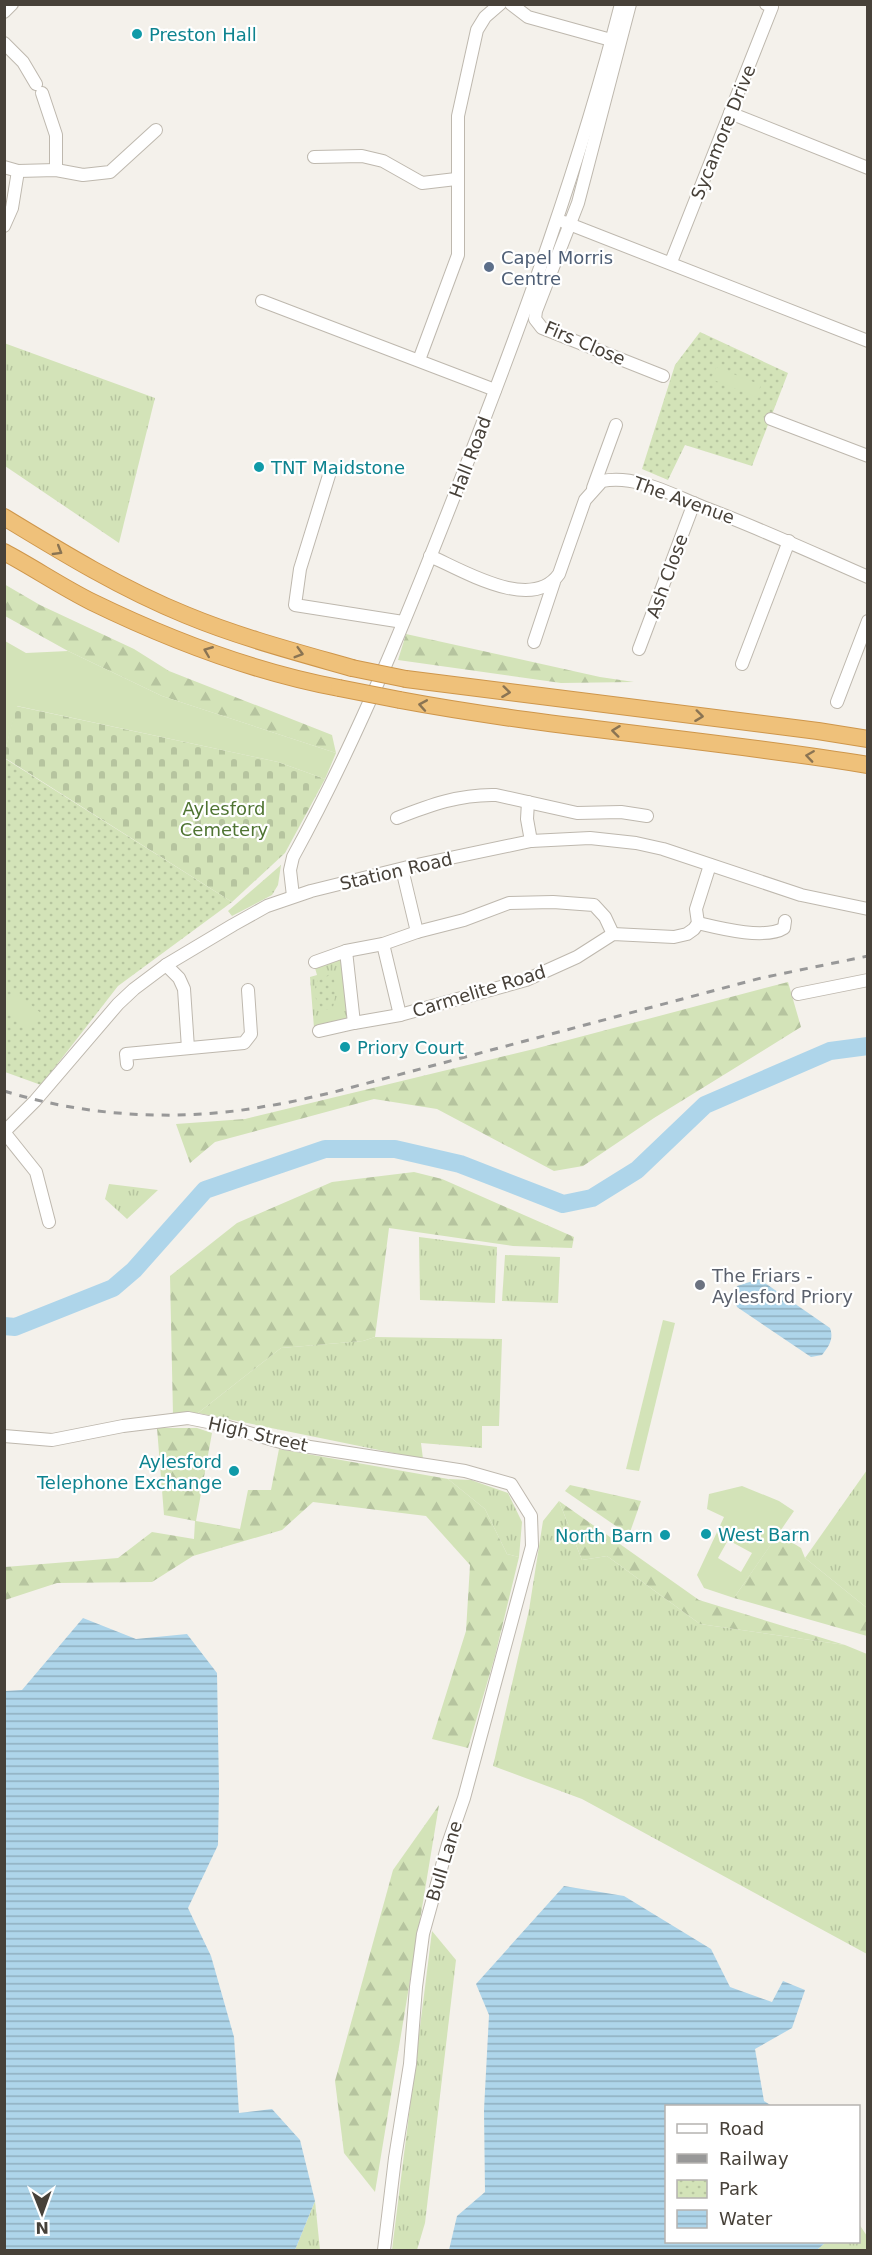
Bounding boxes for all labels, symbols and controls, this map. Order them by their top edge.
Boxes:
place label: Preston Hall [149,24,257,45]
marker: Preston Hall [130,27,144,41]
street label: Sycamore Drive [686,62,760,202]
place label: Capel Morris Centre [501,247,613,289]
marker: Capel Morris Centre [482,260,496,274]
street label: Firs Close [542,317,628,369]
street label: Hall Road [445,413,495,501]
place label: TNT Maidstone [270,457,405,478]
marker: TNT Maidstone [252,460,266,474]
street label: The Avenue [630,472,737,528]
street label: Ash Close [642,531,692,621]
one-way arrow [52,544,62,556]
one-way arrow [203,646,214,658]
one-way arrow [293,646,304,658]
one-way arrow [501,685,510,698]
one-way arrow [418,699,428,711]
one-way arrow [694,709,704,722]
one-way arrow [612,725,621,738]
one-way arrow [805,750,814,762]
park label: Aylesford Cemetery [180,798,269,840]
street label: Station Road [338,848,454,894]
street label: Carmelite Road [410,961,548,1021]
place label: Priory Court [357,1037,464,1058]
marker: Priory Court [338,1040,352,1054]
place label: The Friars - Aylesford Priory [711,1265,853,1307]
marker: The Friars - Aylesford Priory [693,1278,707,1292]
street label: High Street [206,1412,310,1456]
place label: Aylesford Telephone Exchange [36,1451,222,1493]
marker: Aylesford Telephone Exchange [227,1464,241,1478]
place label: West Barn [718,1524,810,1545]
place label: North Barn [555,1525,653,1546]
marker: West Barn [699,1527,713,1541]
marker: North Barn [658,1528,672,1542]
street label: Bull Lane [422,1818,466,1904]
legend [665,2105,860,2243]
text: Road [719,2118,764,2139]
text: Railway [719,2148,789,2169]
text: Park [719,2178,758,2199]
north arrow [12,2183,72,2243]
text: Water [719,2208,773,2229]
text: N [35,2218,49,2237]

